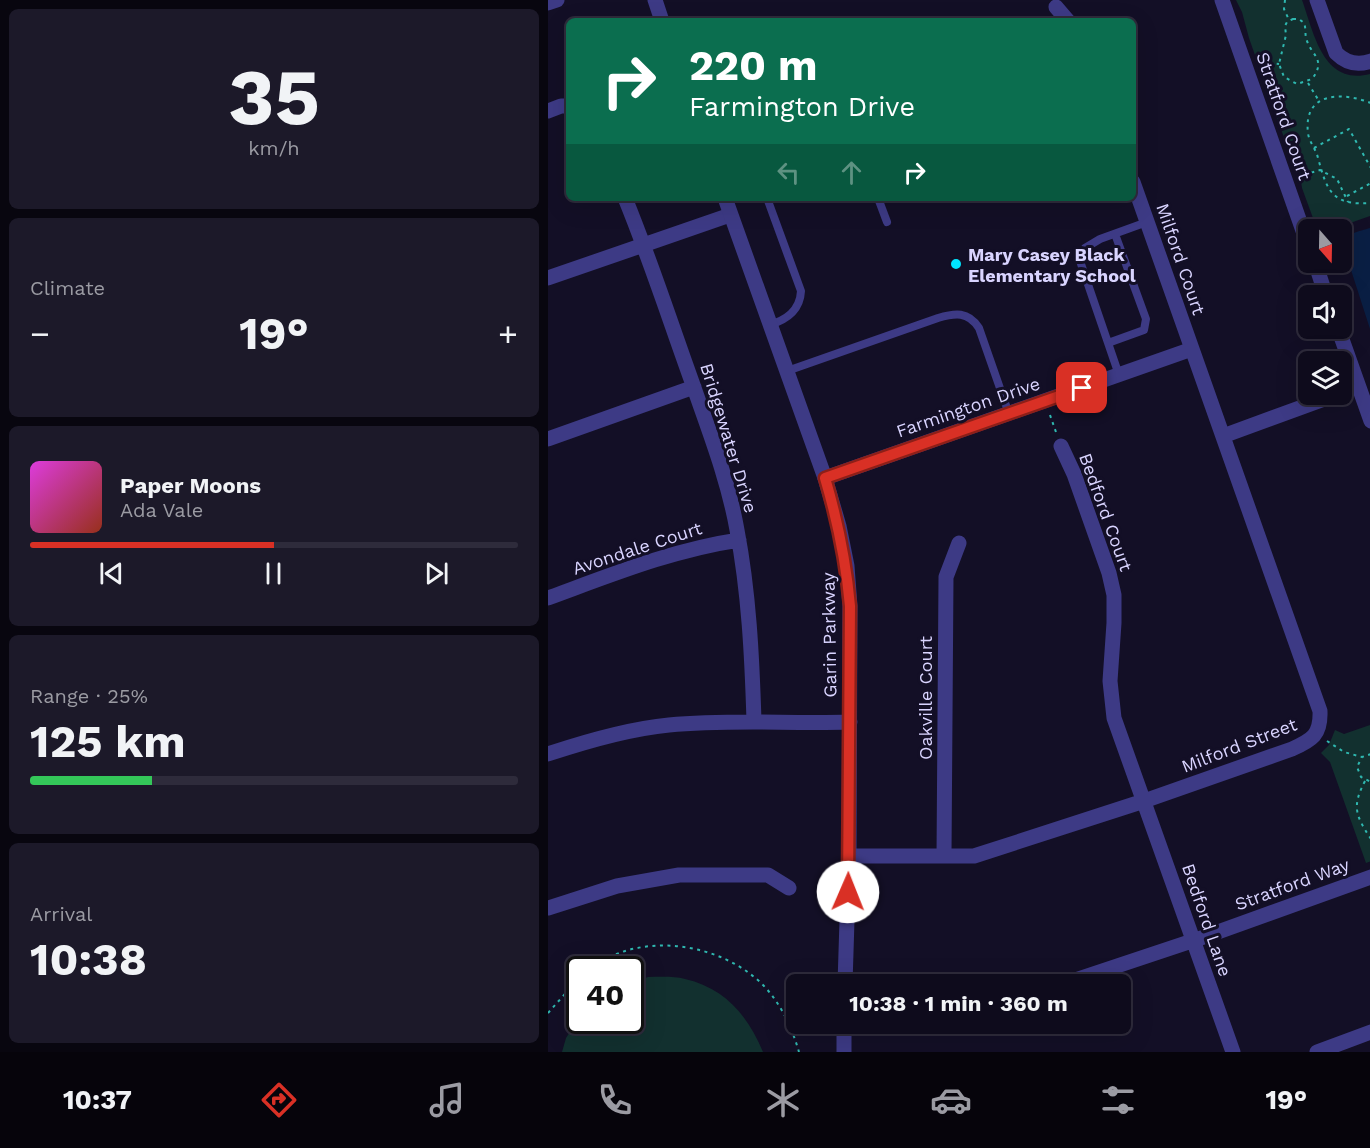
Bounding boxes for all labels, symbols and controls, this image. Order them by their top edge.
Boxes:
text: 220 m [689,41,818,90]
icon: right [590,42,668,120]
street label: Stratford Court [1252,49,1316,183]
text: 35 [228,51,320,143]
text: Farmington Drive [689,91,915,123]
text: km/h [248,136,300,160]
icon: left [772,156,805,189]
icon: ahead [835,156,868,189]
icon: right [898,156,931,189]
street label: Milford Court [1152,201,1210,318]
north arrow [1298,219,1352,273]
map controls [1298,219,1352,405]
place label: Mary Casey Black Elementary School [968,244,1136,286]
marker: Mary Casey Black Elementary School [949,257,963,271]
text: Climate [30,276,105,300]
button: sound [1298,285,1352,339]
text: 19° [239,307,309,360]
text: − [30,314,50,353]
text: + [498,314,518,353]
button: layers [1298,351,1352,405]
street label: Bridgewater Drive [696,361,762,515]
pin [1056,362,1107,413]
icon: arrive [1065,371,1098,404]
street label: Farmington Drive [893,373,1043,441]
street label: Bedford Court [1075,450,1137,574]
text: Paper Moons [120,473,261,498]
text: Ada Vale [120,498,203,522]
street label: Avondale Court [570,517,705,579]
icon: previous [95,557,128,590]
icon: pause [257,557,290,590]
icon: next [420,557,453,590]
street label: Garin Parkway [817,572,841,698]
street label: Oakville Court [915,635,936,760]
text: Range · 25% [30,684,148,708]
street label: Milford Street [1178,713,1300,777]
text: 125 km [30,715,186,768]
street label: Stratford Way [1232,853,1353,914]
position arrow [816,860,880,924]
street label: Bedford Lane [1178,861,1236,979]
text: Arrival [30,902,92,926]
text: 10:38 [30,933,147,986]
speed limit sign: 40 [566,956,644,1034]
text: 10:38 · 1 min · 360 m [849,991,1068,1016]
icon: directions [258,1079,300,1121]
icon: music [426,1079,468,1121]
icon: phone [594,1079,636,1121]
icon: climate [762,1079,804,1121]
icon: car [930,1079,972,1121]
icon: filters [1097,1079,1139,1121]
text: 10:37 [63,1084,132,1116]
text: 19° [1265,1084,1307,1116]

